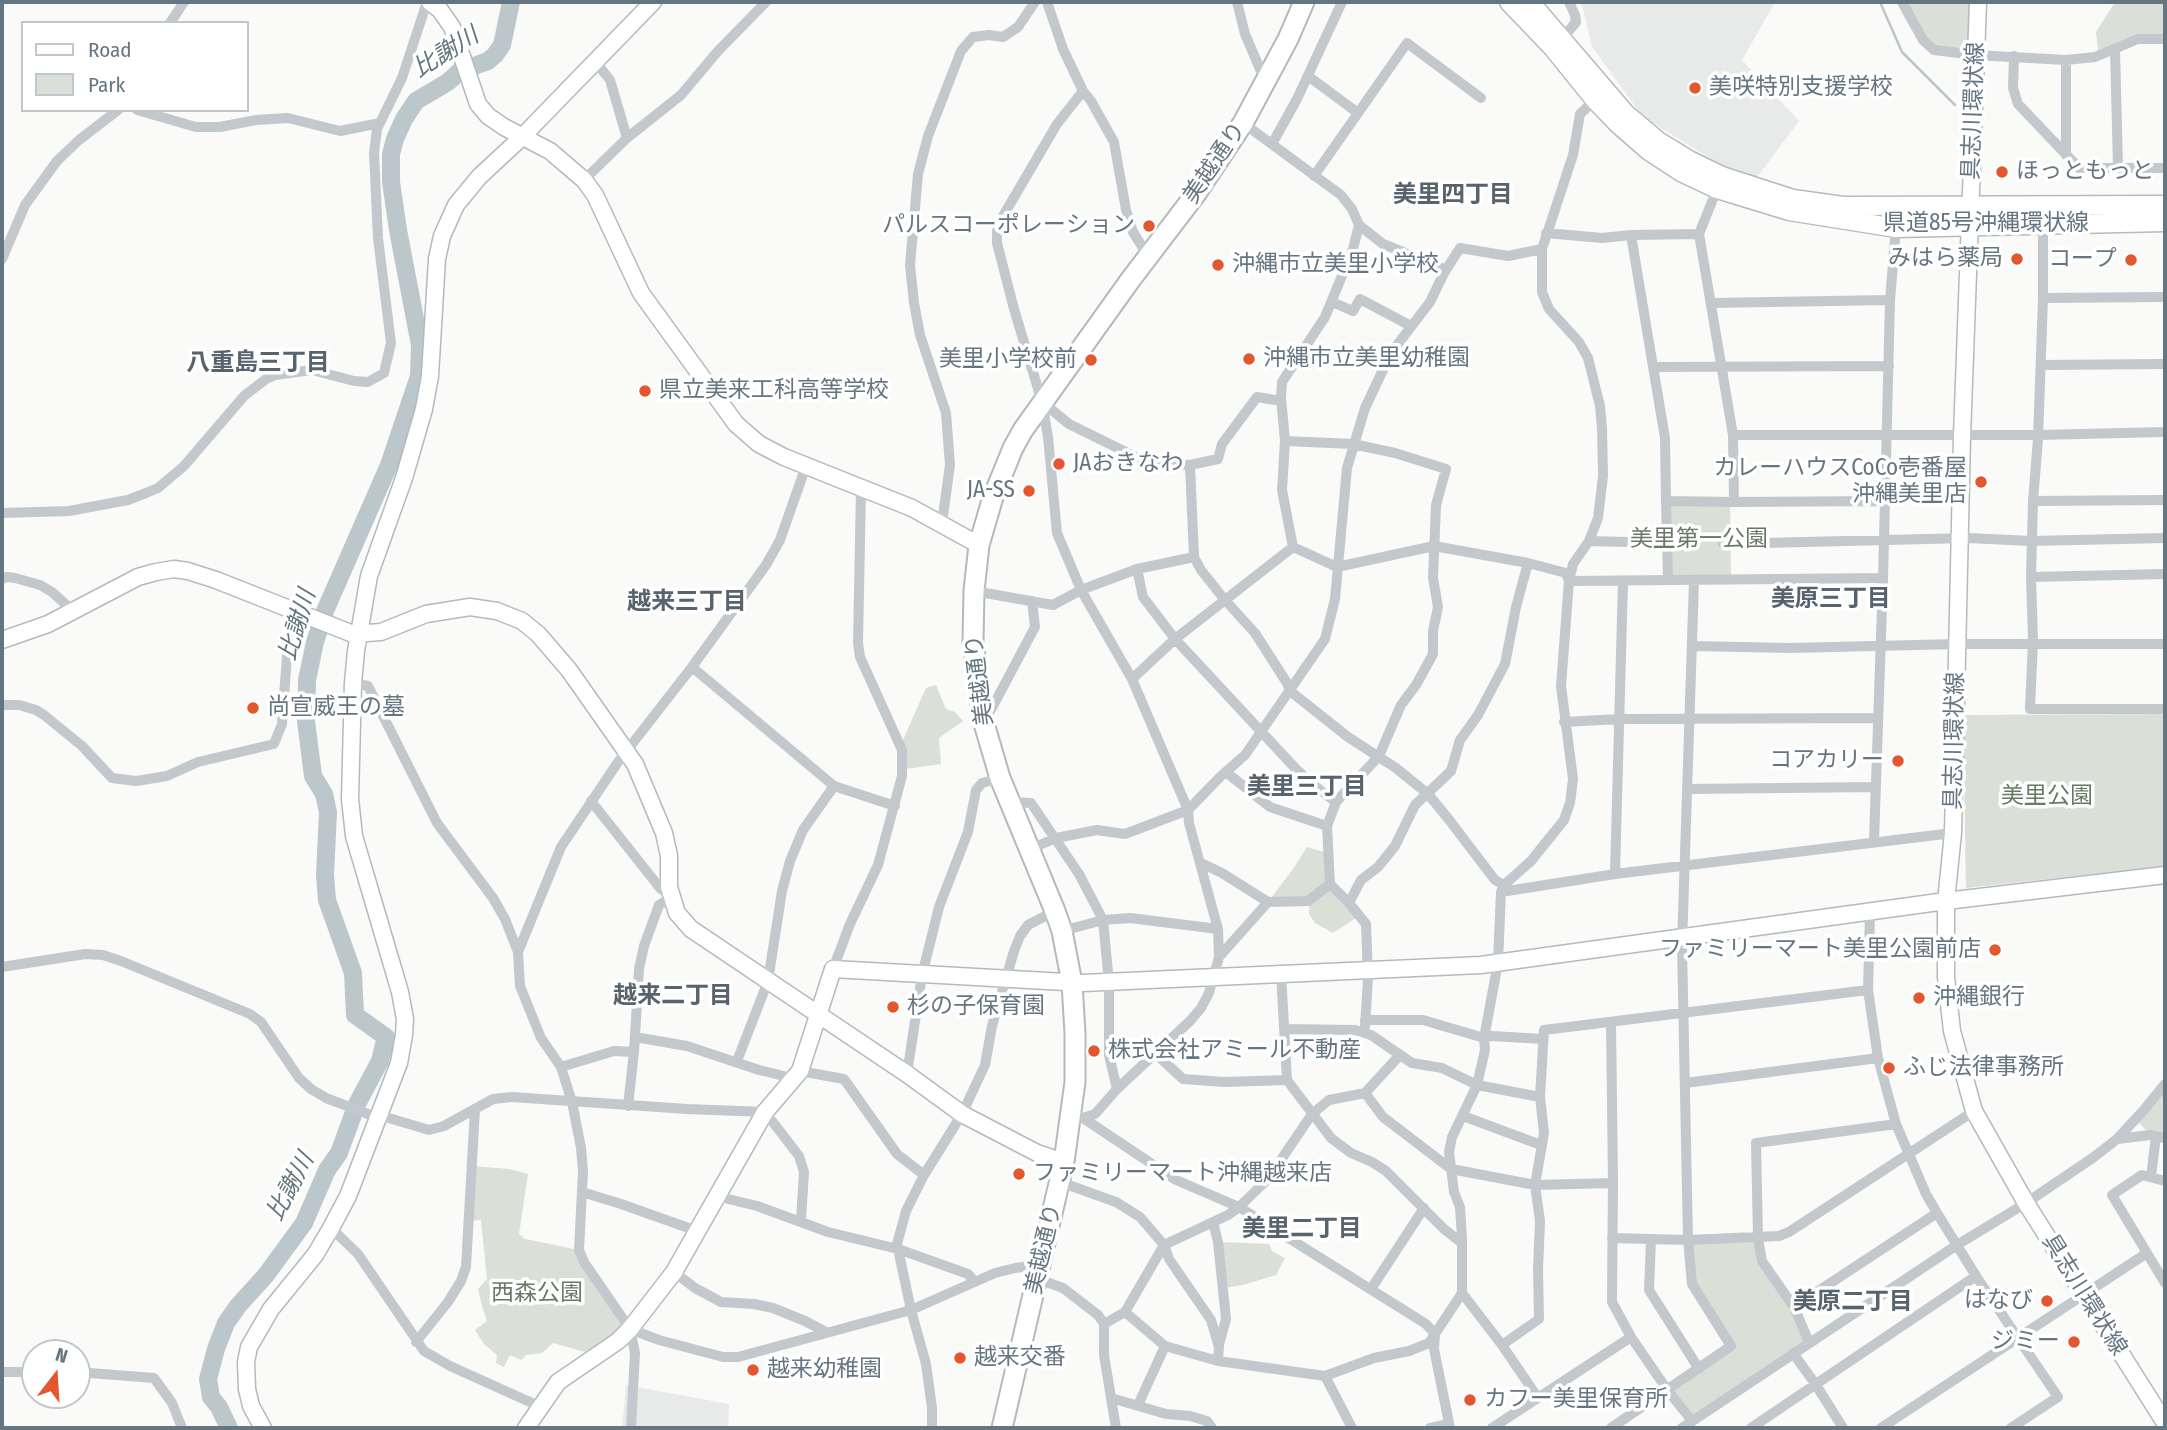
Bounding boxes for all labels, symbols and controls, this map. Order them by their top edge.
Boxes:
legend [21,21,248,112]
water label: 比謝川 [408,22,484,84]
text: Road [88,37,132,63]
street label: 具志川環状線 [1958,42,1990,180]
text: Park [88,72,125,98]
place label: 美咲特別支援学校 [1709,74,1893,102]
marker: 美咲特別支援学校 [1687,80,1703,96]
street label: 美越通り [1178,117,1252,209]
place label: ほっともっと [2016,158,2154,186]
marker: ほっともっと [1994,164,2010,180]
district label: 美里四丁目 [1393,181,1513,209]
street label: 県道85号沖縄環状線 [1883,210,2089,238]
place label: パルスコーポレーション [882,212,1135,240]
marker: パルスコーポレーション [1141,218,1157,234]
place label: みはら薬局 [1888,245,2003,273]
place label: コープ [2048,246,2117,274]
place label: 沖縄市立美里小学校 [1232,251,1439,279]
marker: みはら薬局 [2009,251,2025,267]
marker: コープ [2123,252,2139,268]
marker: 沖縄市立美里小学校 [1210,257,1226,273]
place label: 沖縄市立美里幼稚園 [1263,345,1470,373]
place label: 美里小学校前 [939,346,1077,374]
district label: 八重島三丁目 [186,349,330,377]
marker: 沖縄市立美里幼稚園 [1241,351,1257,367]
marker: 美里小学校前 [1083,352,1099,368]
place label: 県立美来工科高等学校 [659,377,889,405]
marker: 県立美来工科高等学校 [637,383,653,399]
place label: JAおきなわ [1073,450,1183,478]
place label: カレーハウスCoCo壱番屋 沖縄美里店 [1713,455,1967,509]
marker: JAおきなわ [1051,456,1067,472]
marker: カレーハウスCoCo壱番屋 沖縄美里店 [1973,474,1989,490]
place label: JA-SS [967,477,1015,505]
marker: JA-SS [1021,483,1037,499]
park label: 美里第一公園 [1630,526,1768,554]
district label: 美原三丁目 [1771,585,1891,613]
water label: 比謝川 [274,586,322,664]
district label: 越来三丁目 [627,588,747,616]
street label: 美越通り [961,633,999,727]
street label: 具志川環状線 [1940,672,1970,810]
place label: 尚宣威王の墓 [267,694,405,722]
marker: 尚宣威王の墓 [245,700,261,716]
place label: コアカリー [1769,747,1884,775]
marker: コアカリー [1890,753,1906,769]
district label: 美里三丁目 [1247,773,1367,801]
park label: 美里公園 [2001,783,2093,811]
place label: ファミリーマート美里公園前店 [1659,936,1981,964]
marker: ファミリーマート美里公園前店 [1987,942,2003,958]
district label: 越来二丁目 [613,982,733,1010]
place label: 沖縄銀行 [1933,984,2025,1012]
marker: 沖縄銀行 [1911,990,1927,1006]
place label: 杉の子保育園 [907,993,1045,1021]
marker: 杉の子保育園 [885,999,901,1015]
place label: 株式会社アミール不動産 [1108,1037,1361,1065]
marker: 株式会社アミール不動産 [1086,1043,1102,1059]
place label: ふじ法律事務所 [1903,1054,2064,1082]
marker: ふじ法律事務所 [1881,1060,1897,1076]
water label: 比謝川 [261,1148,321,1226]
place label: ファミリーマート沖縄越来店 [1033,1160,1332,1188]
marker: ファミリーマート沖縄越来店 [1011,1166,1027,1182]
street label: 美越通り [1020,1201,1068,1297]
district label: 美里二丁目 [1242,1215,1362,1243]
street label: 具志川環状線 [2036,1229,2132,1361]
park label: 西森公園 [491,1280,583,1308]
place label: はなび [1964,1287,2033,1315]
district label: 美原二丁目 [1793,1288,1913,1316]
marker: はなび [2039,1293,2055,1309]
place label: ジミー [1991,1328,2060,1356]
marker: ジミー [2066,1334,2082,1350]
north arrow [21,1339,91,1409]
text: N [53,1343,71,1368]
place label: 越来交番 [974,1344,1066,1372]
marker: 越来交番 [952,1350,968,1366]
place label: 越来幼稚園 [767,1356,882,1384]
marker: 越来幼稚園 [745,1362,761,1378]
place label: カフー美里保育所 [1484,1386,1668,1414]
marker: カフー美里保育所 [1462,1392,1478,1408]

